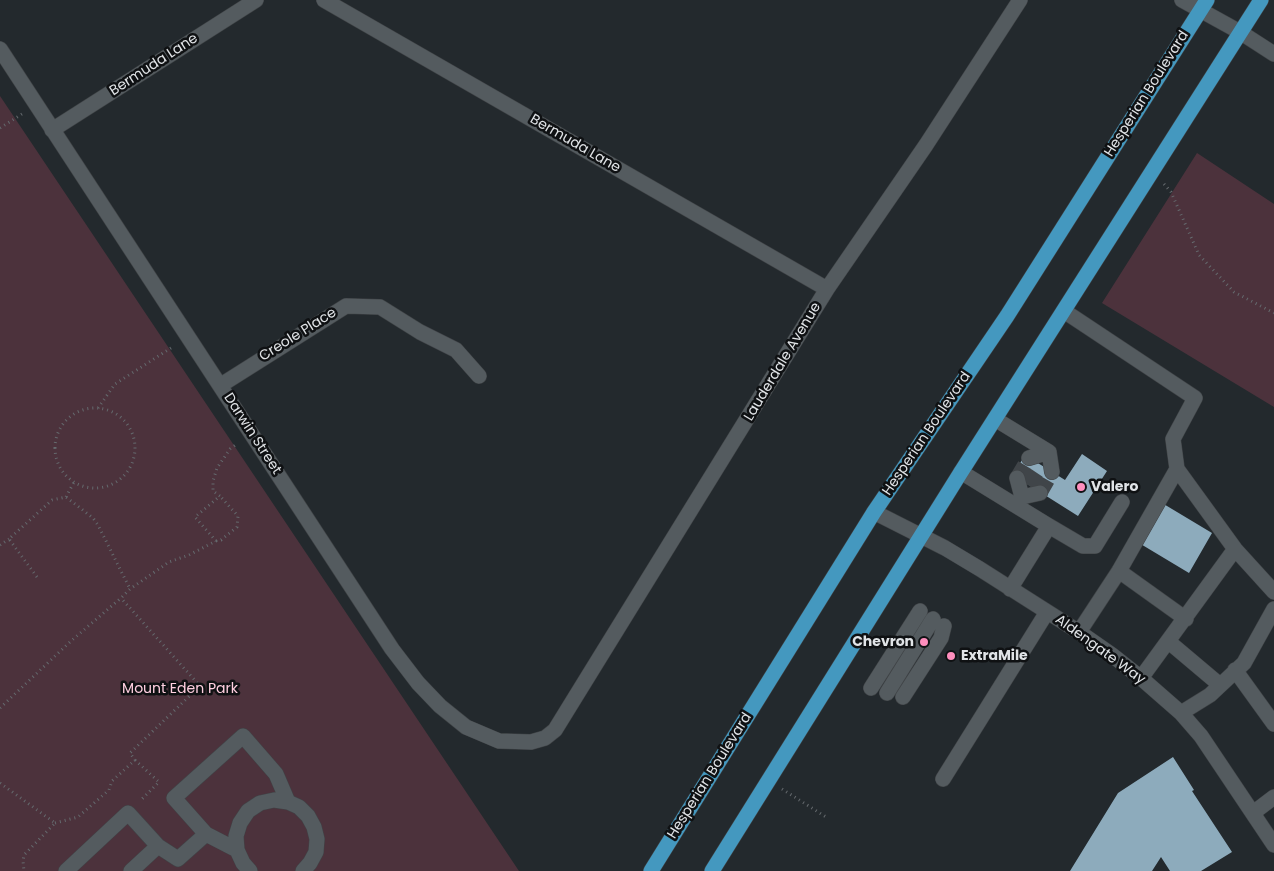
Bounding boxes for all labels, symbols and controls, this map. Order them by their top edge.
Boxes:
street label: Hesperian Boulevard [1101,28,1193,160]
street label: Bermuda Lane [107,30,201,100]
street label: Bermuda Lane [527,111,623,177]
street label: Lauderdale Avenue [741,300,825,424]
street label: Creole Place [256,305,340,365]
street label: Hesperian Boulevard [879,369,975,499]
street label: Darwin Street [220,390,284,478]
place label: Valero [1091,479,1138,495]
marker: Valero [1075,481,1087,493]
street label: Aldengate Way [1052,612,1148,688]
place label: Chevron [852,634,914,650]
marker: Chevron [918,636,930,648]
place label: ExtraMile [961,648,1028,664]
marker: ExtraMile [945,650,957,662]
park label: Mount Eden Park [122,681,238,697]
street label: Hesperian Boulevard [664,710,756,842]

